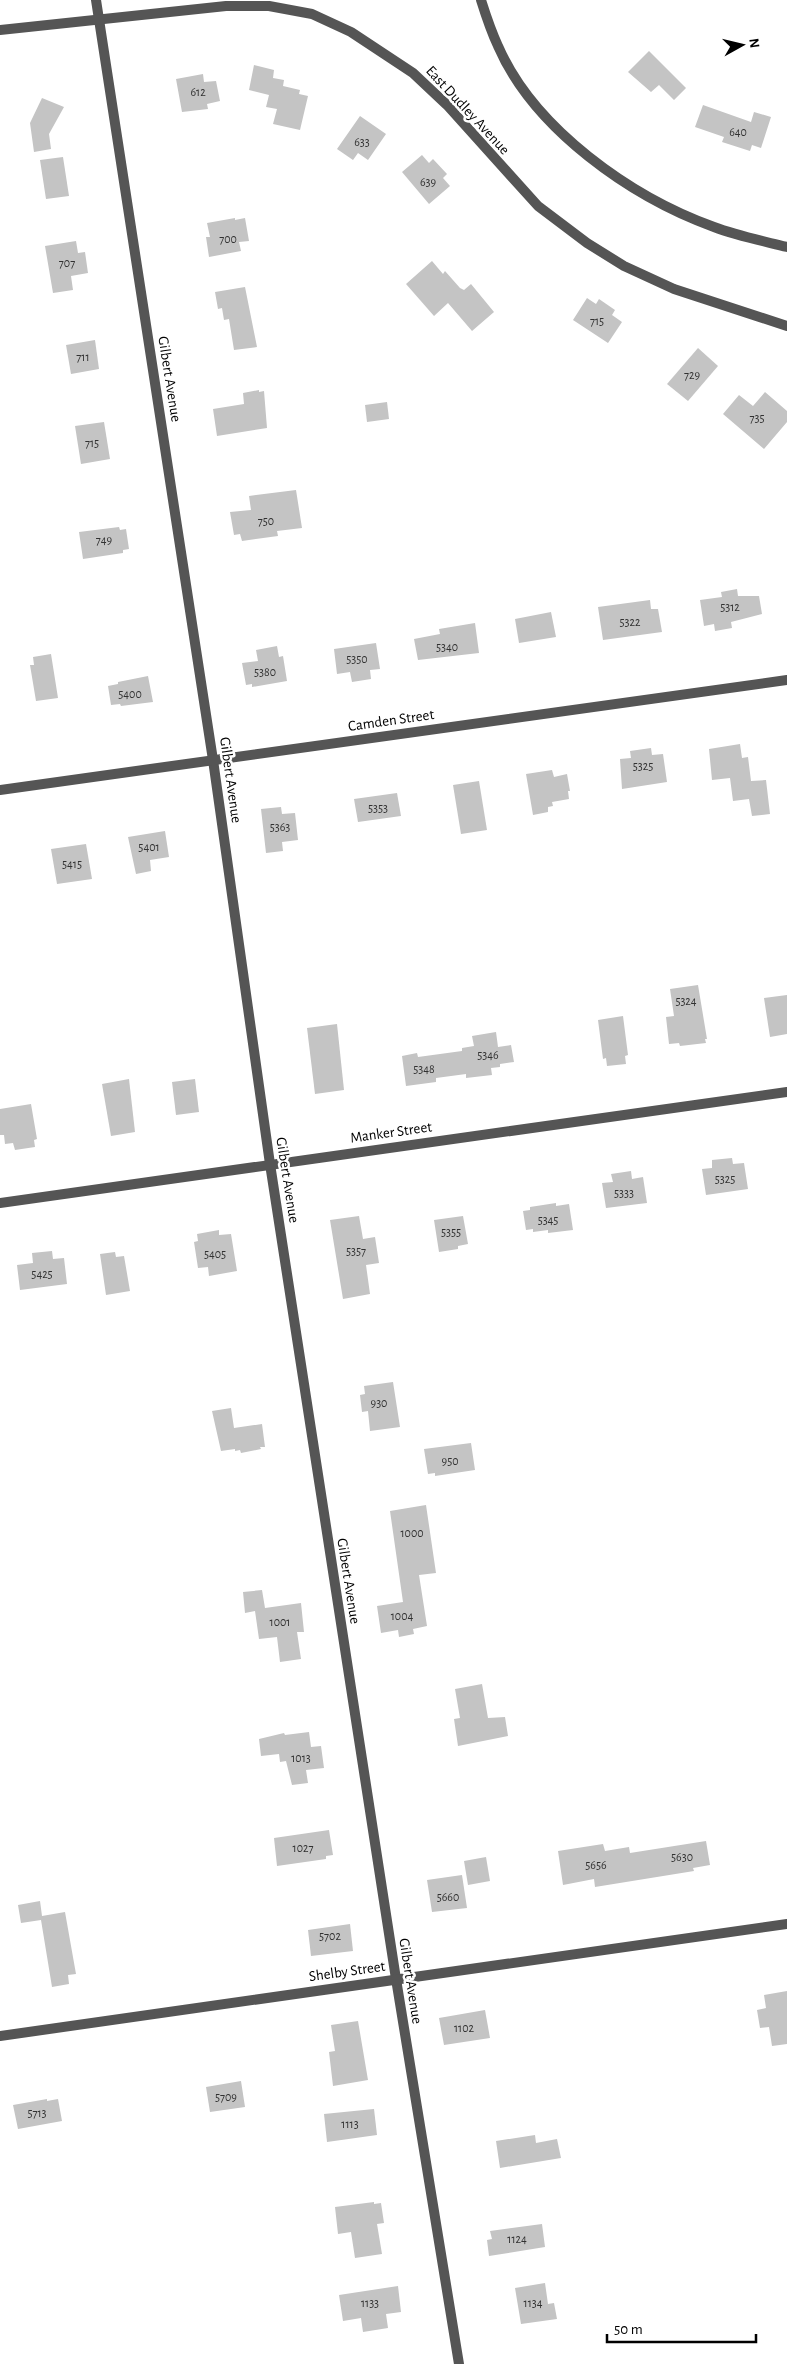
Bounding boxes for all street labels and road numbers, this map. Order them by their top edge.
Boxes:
street label: East Dudley Avenue [423,63,512,158]
street label: Gilbert Avenue [155,335,184,423]
street label: Camden Street [347,707,435,734]
street label: Gilbert Avenue [217,736,244,824]
street label: Manker Street [349,1119,433,1146]
street label: Gilbert Avenue [273,1136,302,1224]
street label: Gilbert Avenue [334,1537,363,1625]
street label: Gilbert Avenue [396,1937,425,2025]
street label: Shelby Street [308,1959,386,1984]

